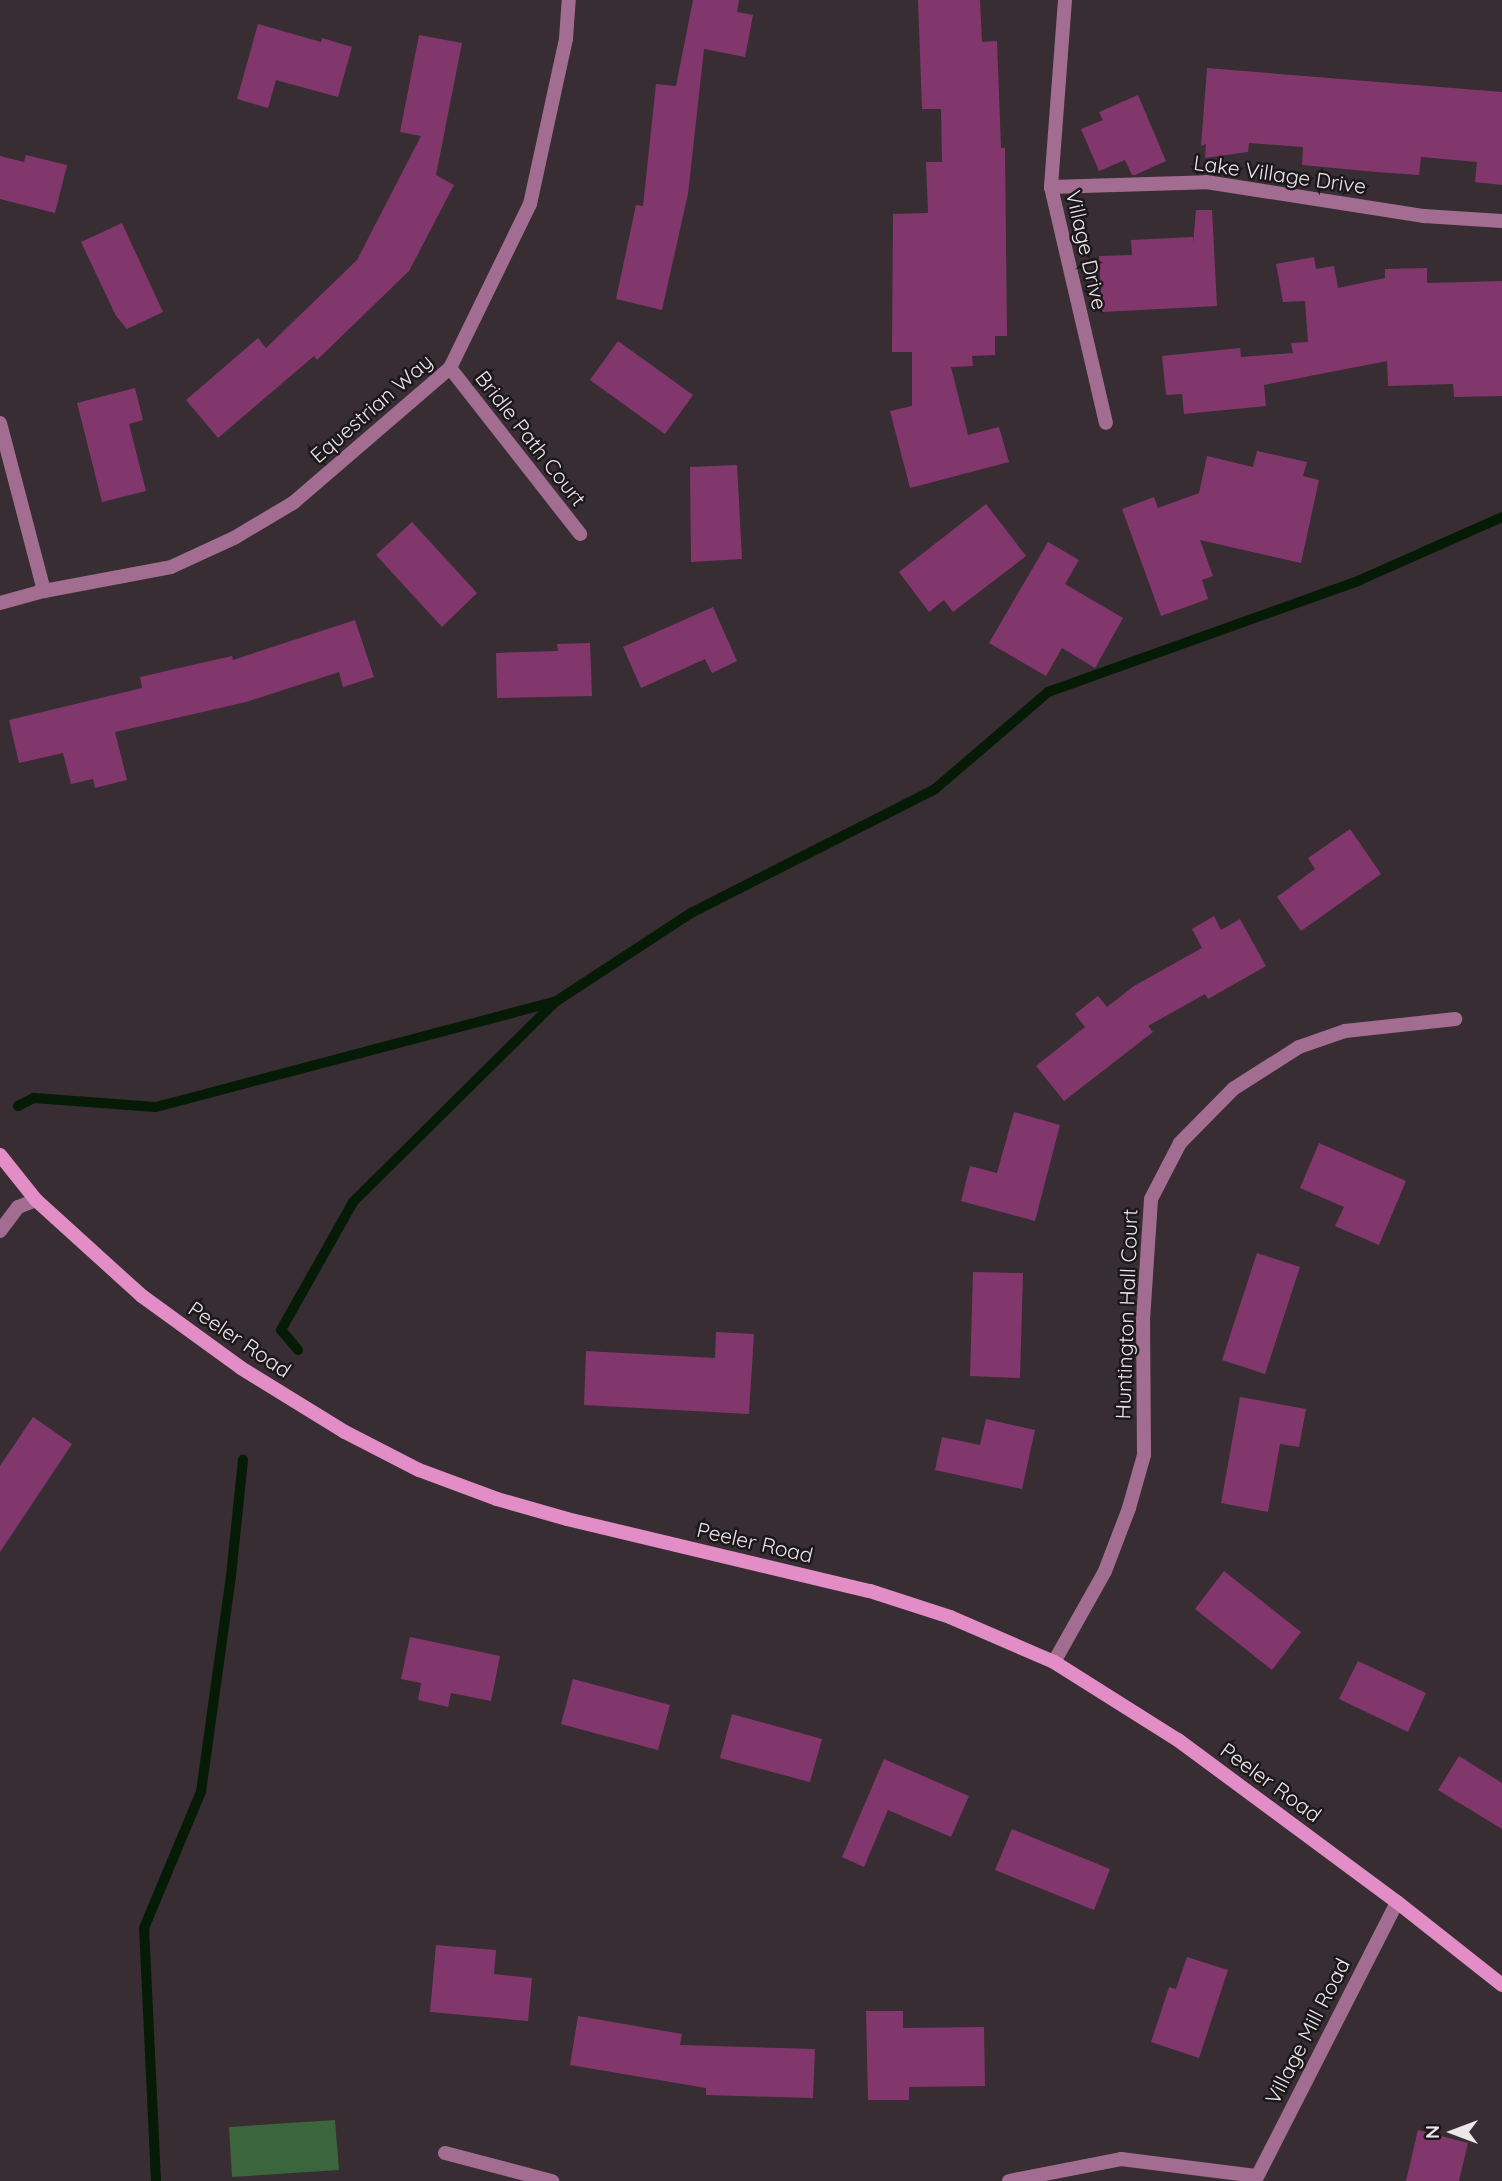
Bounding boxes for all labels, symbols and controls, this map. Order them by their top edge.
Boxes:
street label: Lake Village Drive [1192,149,1368,199]
street label: Village Drive [1061,188,1113,312]
street label: Equestrian Way [305,348,437,468]
street label: Bridle Path Court [470,365,592,511]
street label: Huntington Hall Court [1110,1208,1142,1420]
street label: Peeler Road [184,1295,296,1383]
street label: Peeler Road [694,1516,816,1568]
street label: Peeler Road [1216,1737,1326,1827]
street label: Village Mill Road [1259,1954,1355,2108]
north arrow [1418,2097,1488,2167]
text: N [1420,2125,1444,2139]

